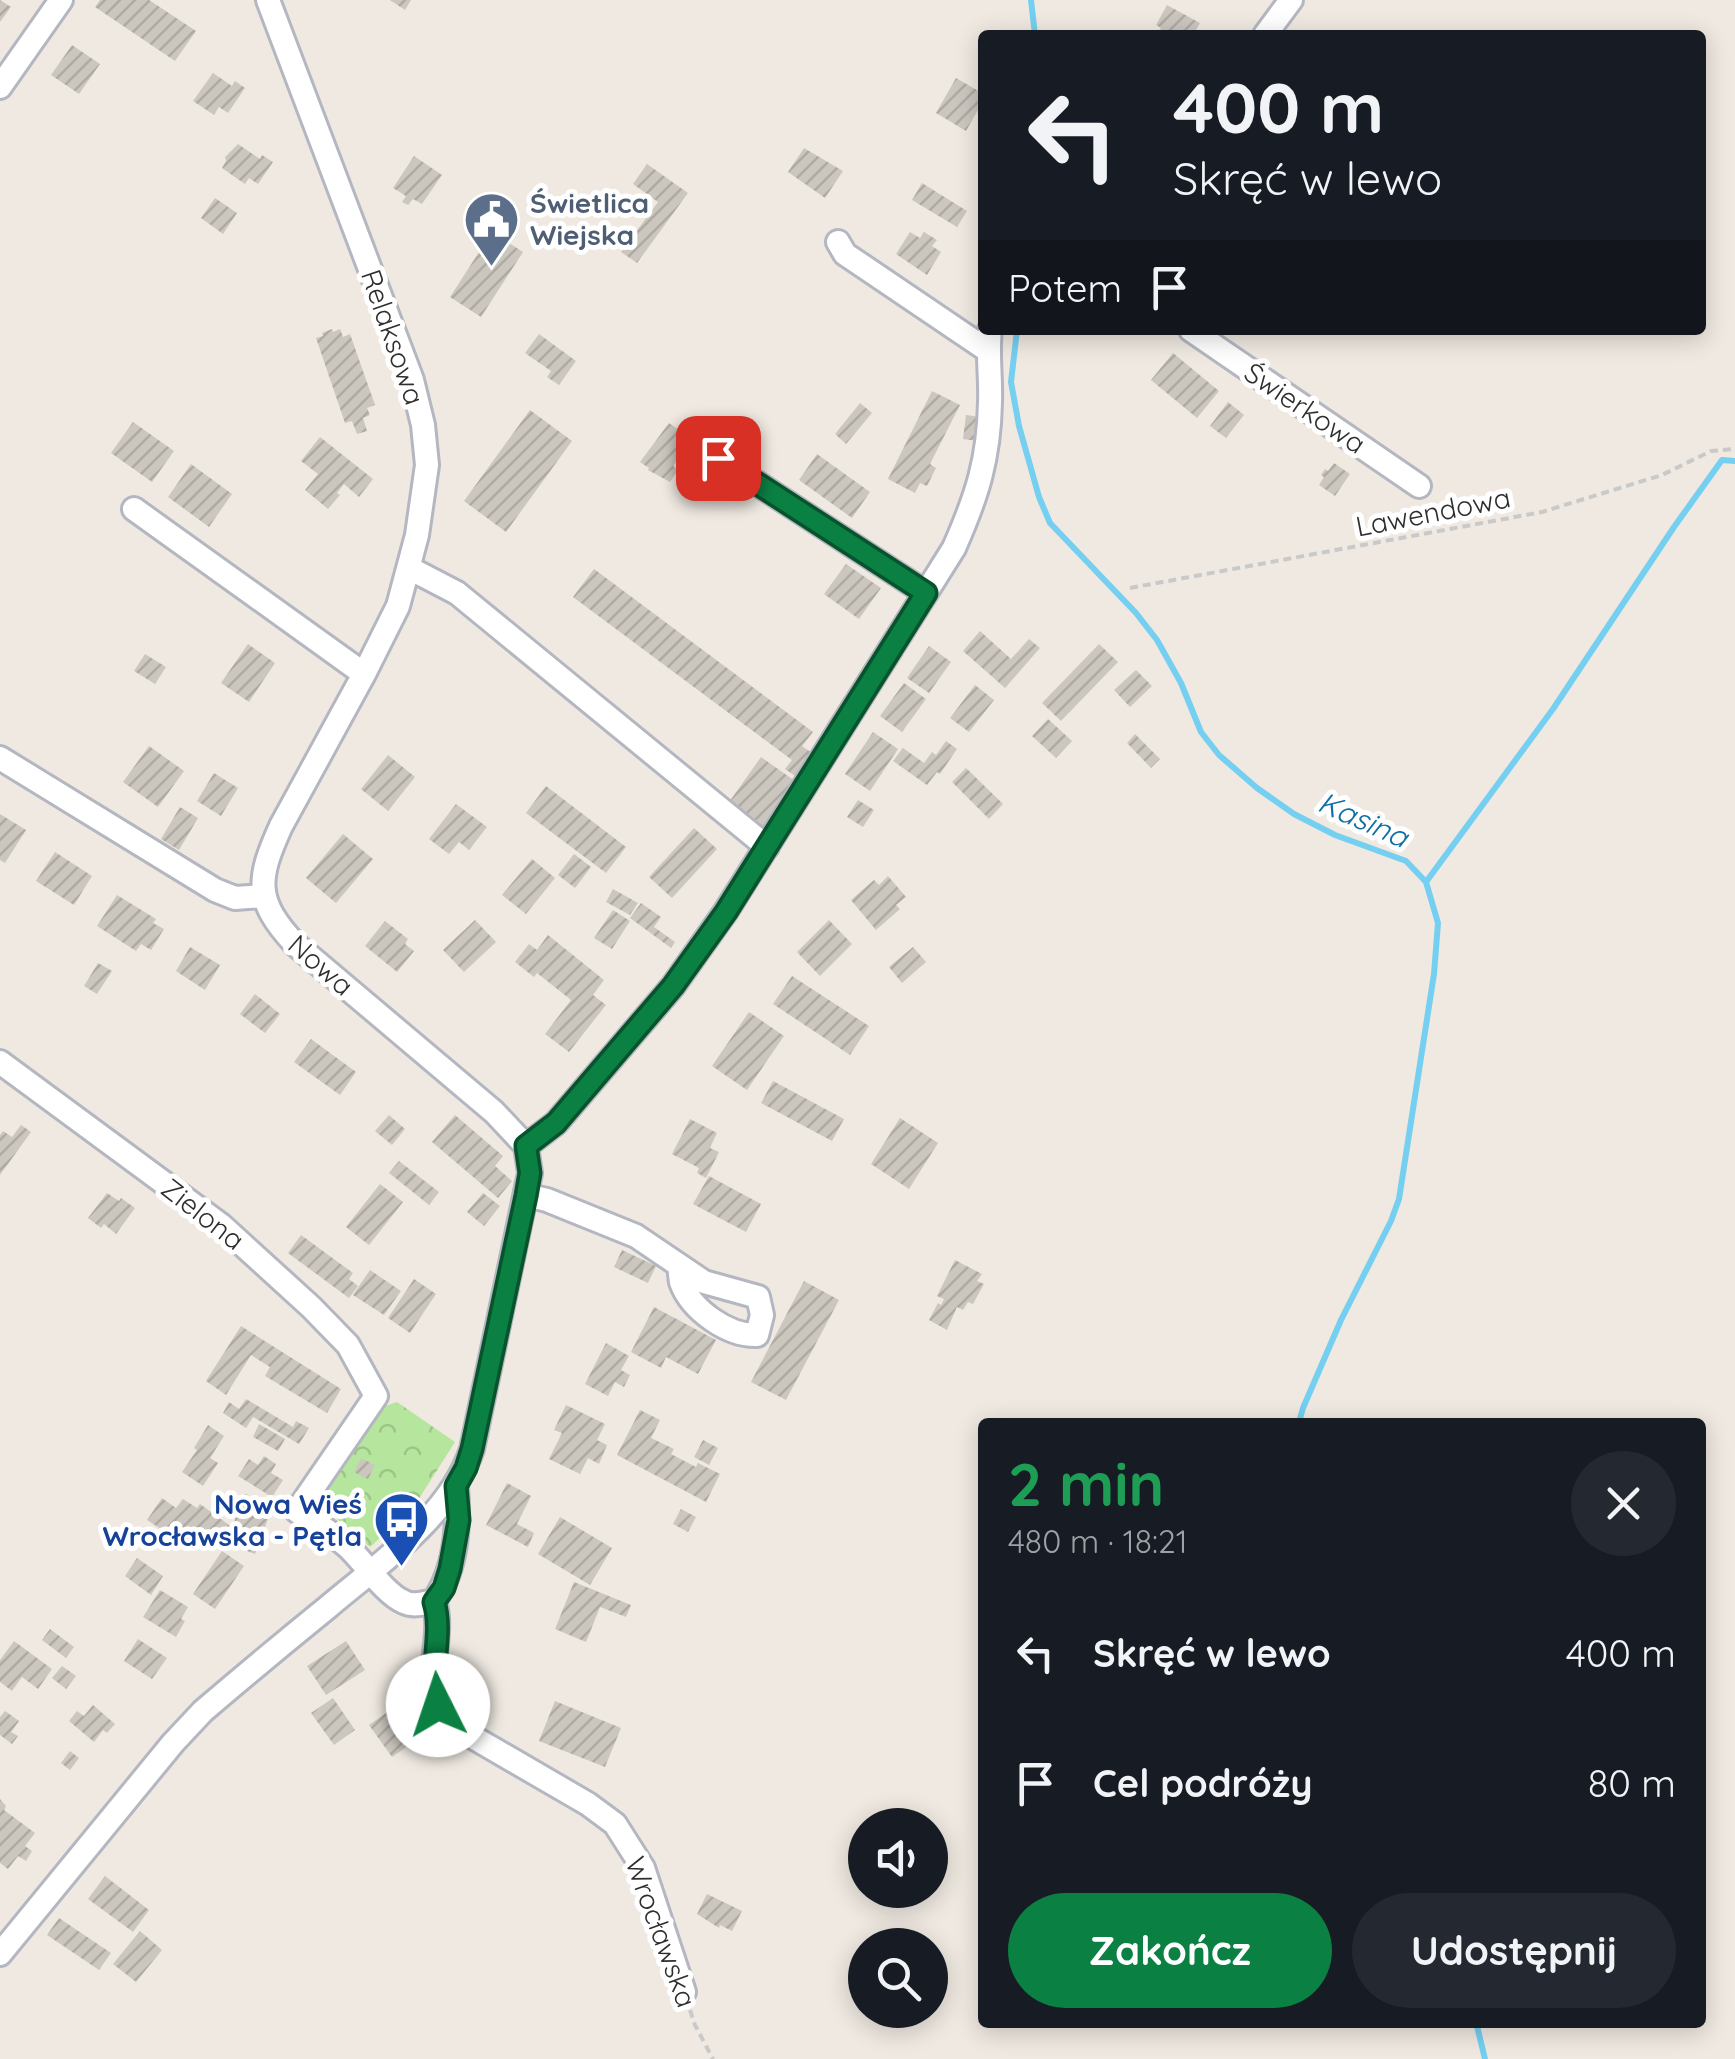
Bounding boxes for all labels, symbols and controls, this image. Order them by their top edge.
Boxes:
text: 400 m [1173,63,1384,151]
icon: left [1008,70,1138,200]
text: Skręć w lewo [1173,150,1442,206]
place label: Świetlica Wiejska [530,185,649,252]
public building icon: Świetlica Wiejska [461,189,521,268]
icon: arrive [1142,260,1197,315]
text: Potem [1008,264,1122,312]
street label: Relaksowa [354,265,433,409]
street label: Świerkowa [1238,354,1373,461]
pin [676,416,761,501]
icon: arrive [691,431,746,486]
street label: Lawendowa [1353,479,1513,544]
water label: Kasina [1313,783,1416,856]
street label: Nowa [281,927,361,1003]
street label: Zielona [155,1170,252,1257]
text: 2 min [1008,1446,1164,1521]
button: close [1571,1451,1676,1556]
place label: Nowa Wieś Wrocławska - Pętla [102,1486,362,1553]
bus stop icon: Nowa Wieś Wrocławska - Pętla [371,1490,431,1569]
text: 480 m · 18:21 [1008,1521,1188,1561]
icon: left [1008,1626,1063,1681]
text: Skręć w lewo [1093,1629,1331,1677]
text: 400 m [1566,1629,1676,1677]
position arrow [386,1653,490,1757]
icon: arrive [1008,1756,1063,1811]
text: Cel podróży [1093,1759,1313,1807]
text: 80 m [1588,1759,1676,1807]
map controls [848,1808,948,2028]
button: sound [848,1808,948,1908]
street label: Wrocławska [618,1852,705,2012]
button: Zakończ [1008,1893,1332,2008]
button: Udostępnij [1352,1893,1676,2008]
button: search [848,1928,948,2028]

